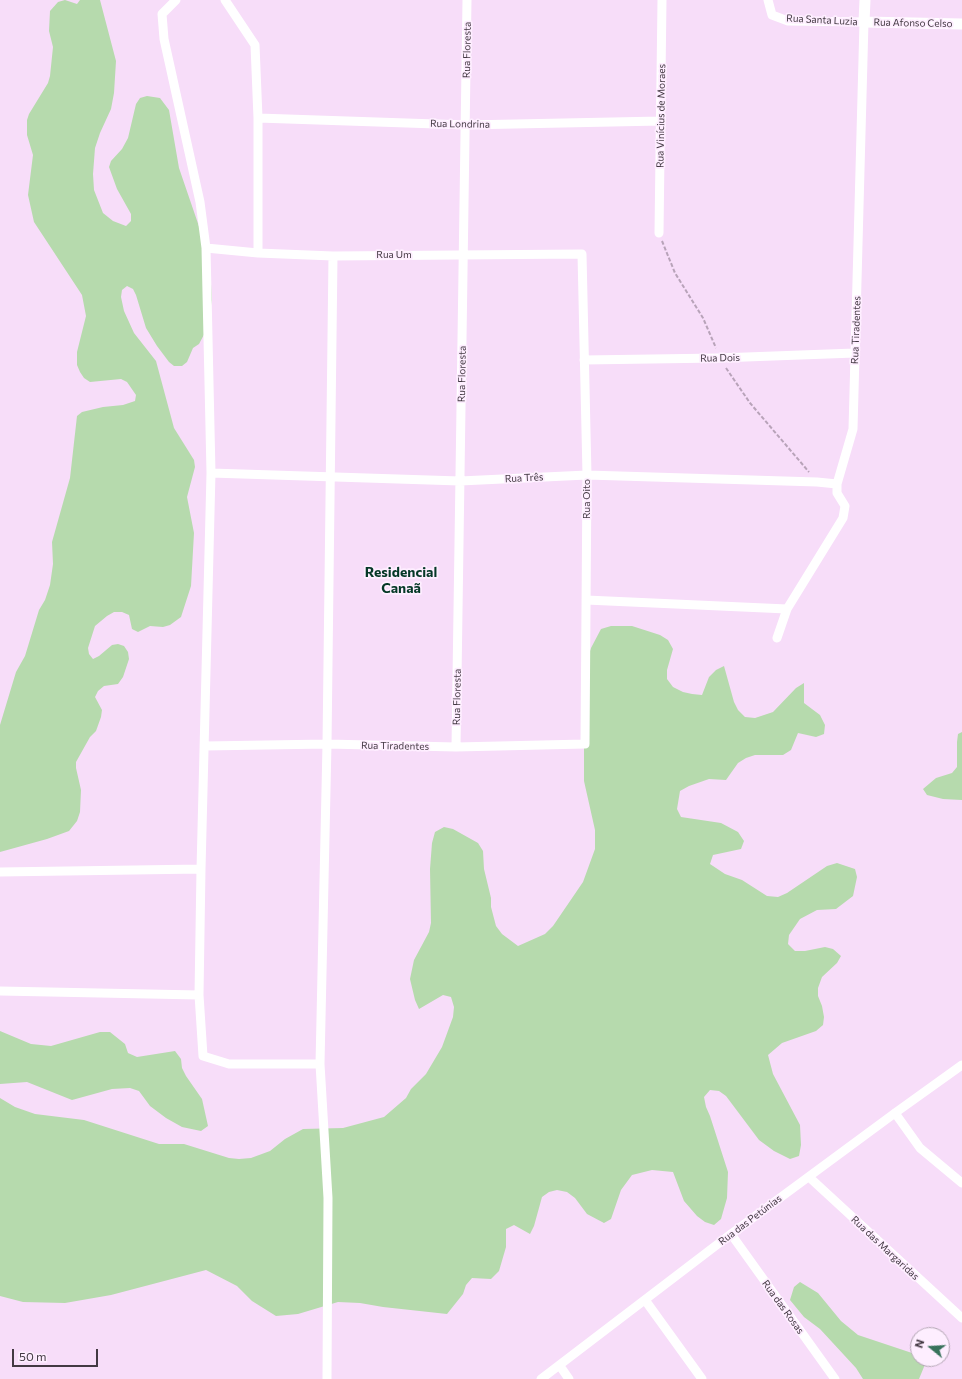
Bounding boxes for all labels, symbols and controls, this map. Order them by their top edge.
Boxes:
street label: Rua Santa Luzia [786,12,858,28]
street label: Rua Afonso Celso [873,16,953,30]
street label: Rua Floresta [461,22,473,78]
street label: Rua Vinícius de Moraes [654,64,668,168]
street label: Rua Londrina [430,117,490,131]
street label: Rua Um [376,249,412,261]
street label: Rua Tiradentes [849,296,863,364]
street label: Rua Floresta [456,346,468,402]
street label: Rua Dois [700,352,740,364]
street label: Rua Três [504,471,544,485]
street label: Rua Oito [581,479,593,519]
district label: Residencial Canaã [365,564,437,596]
street label: Rua Floresta [451,669,463,725]
street label: Rua Tiradentes [361,739,429,753]
street label: Rua das Petúnias [716,1192,784,1248]
street label: Rua das Margaridas [849,1214,921,1282]
street label: Rua das Rosas [760,1278,806,1336]
north arrow [910,1327,950,1367]
text: N [912,1338,927,1349]
scale bar [14,1341,100,1367]
text: 50 m [19,1349,47,1363]

